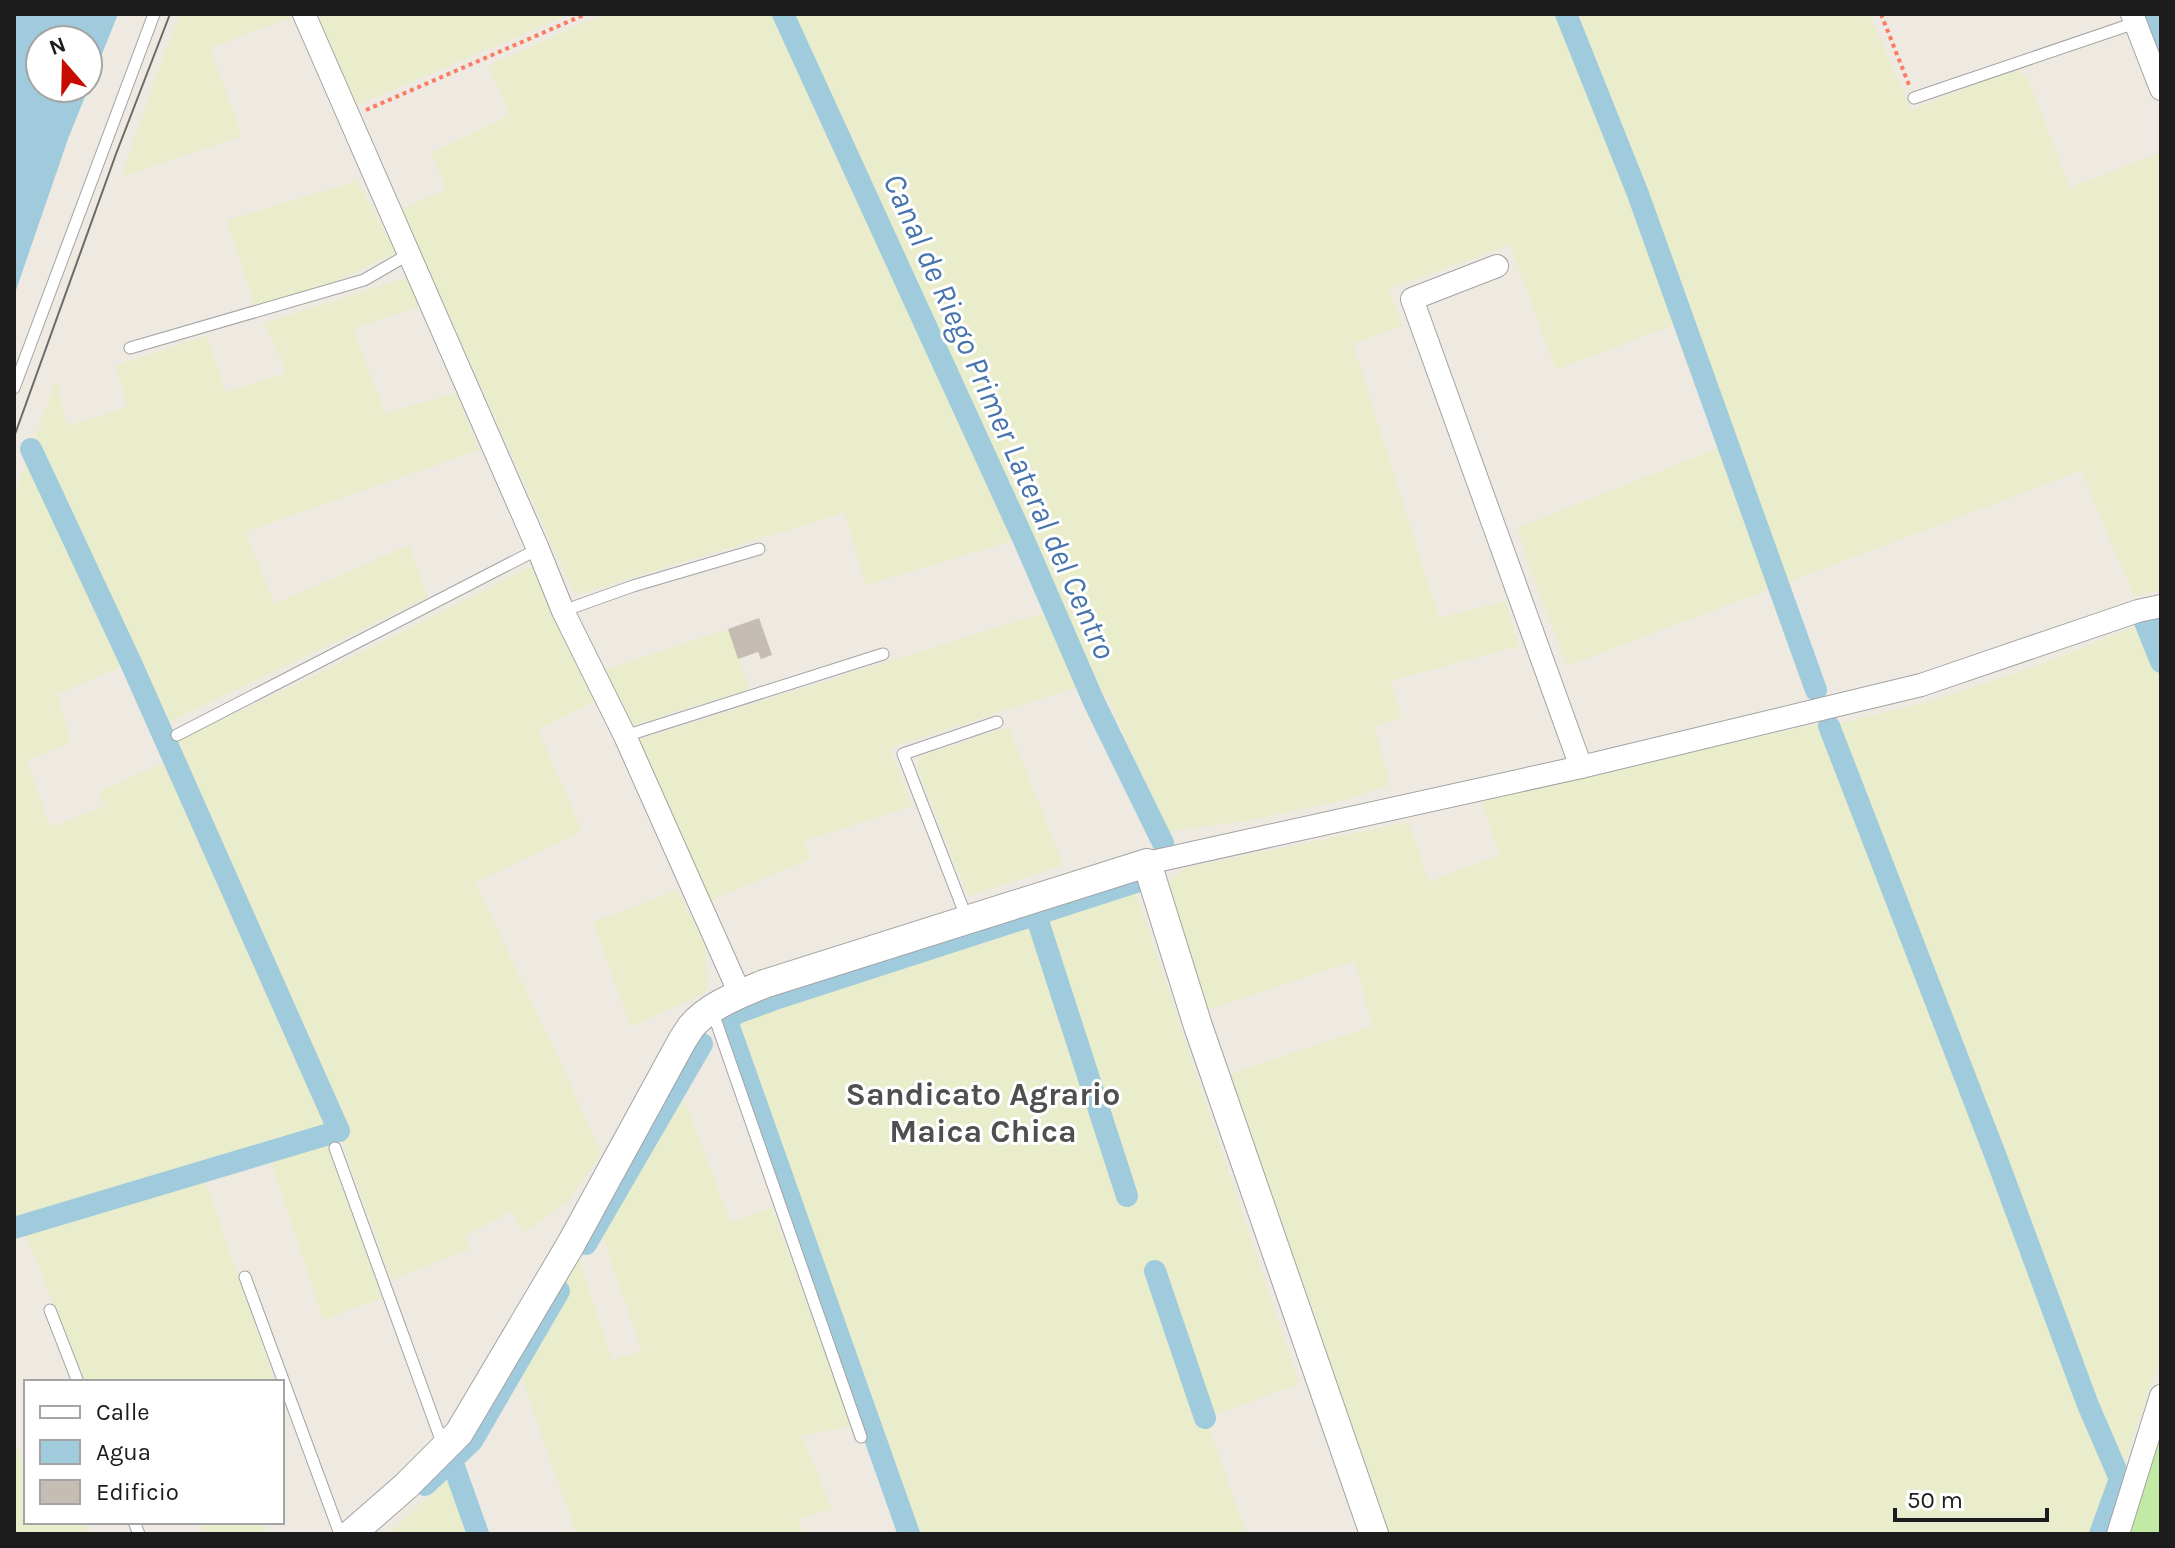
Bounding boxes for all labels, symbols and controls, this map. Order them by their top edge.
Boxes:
north arrow [24,24,104,104]
text: N [46,31,69,61]
water label: Canal de Riego Primer Lateral del Centro [875,168,1124,665]
district label: Sandicato Agrario Maica Chica [846,1076,1120,1150]
legend [24,1380,284,1524]
text: Calle [96,1398,150,1426]
text: Agua [96,1438,151,1466]
scale bar [1895,1472,2047,1522]
text: Edificio [96,1478,179,1506]
text: 50 m [1907,1486,1963,1514]

